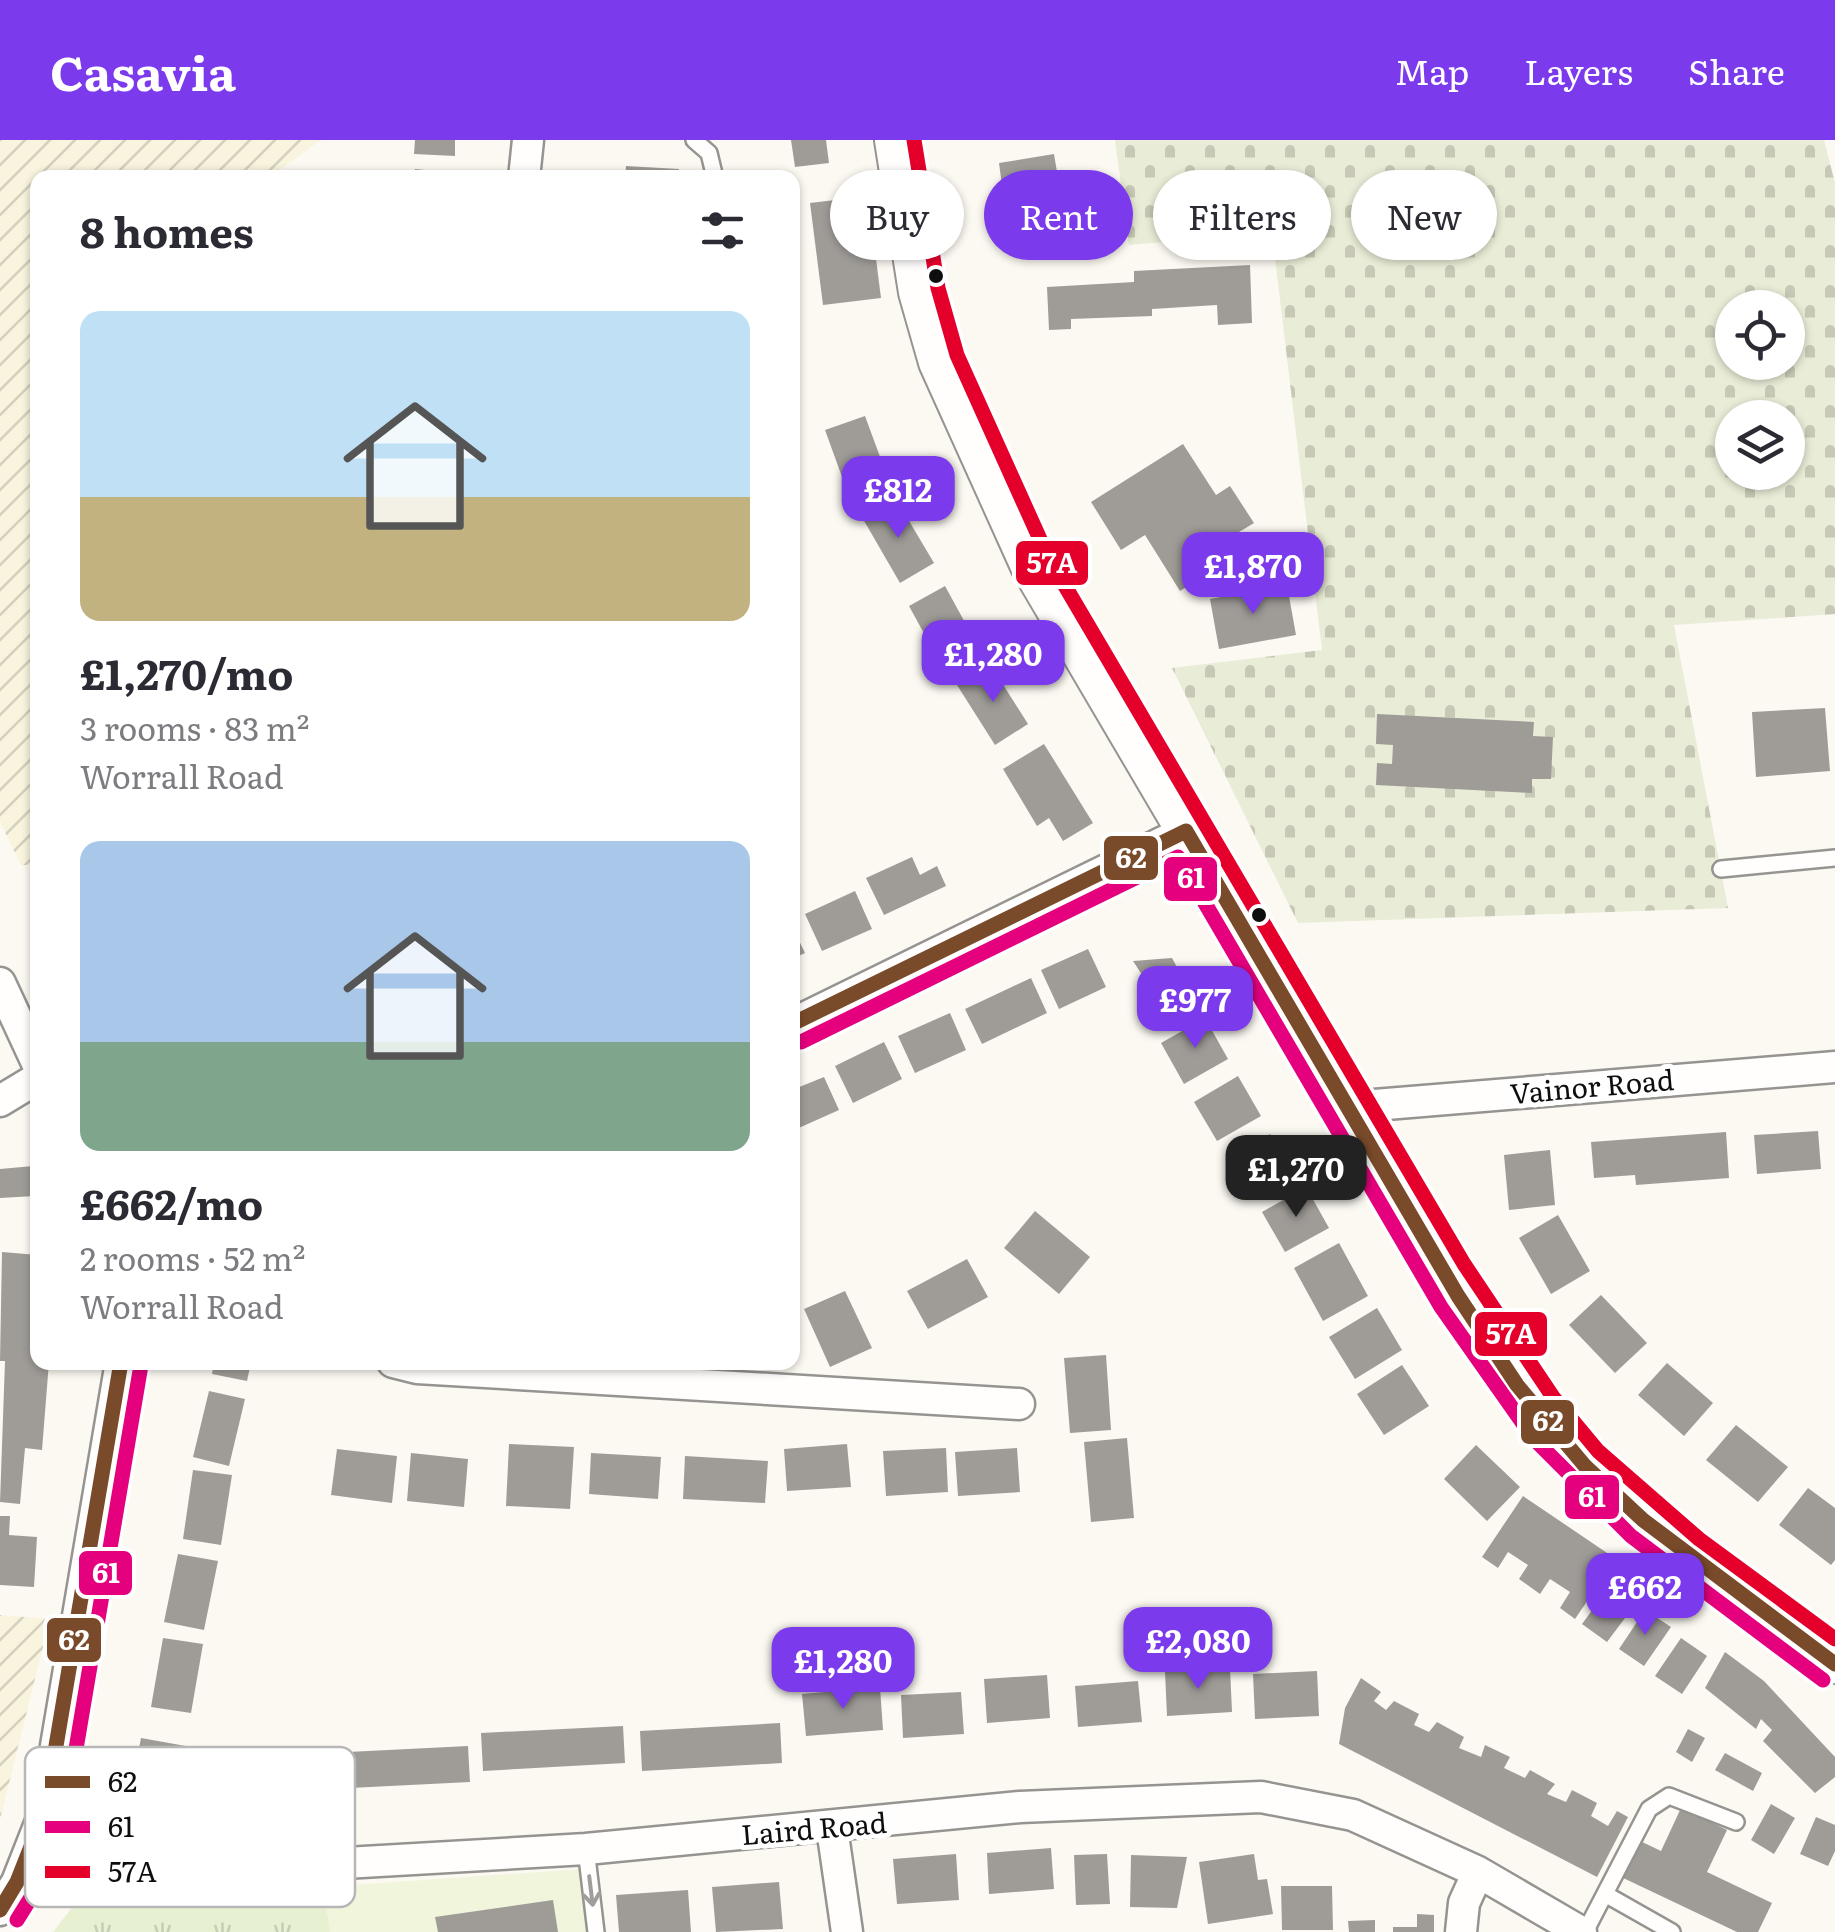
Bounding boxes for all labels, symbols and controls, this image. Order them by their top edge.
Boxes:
text: Casavia [50,35,236,106]
text: Map [1395,44,1469,96]
text: Layers [1524,44,1633,96]
text: Share [1688,44,1785,96]
chip: Buy [830,170,964,260]
chip: Rent [984,170,1133,260]
chip: Filters [1153,170,1331,260]
chip: New [1351,170,1497,260]
text: 8 homes [80,199,254,261]
icon: filters [695,203,750,258]
unlabelled marker [926,266,946,286]
map controls [1715,290,1805,490]
button: locate [1715,290,1805,380]
icon: home [325,376,505,556]
button: layers [1715,400,1805,490]
pin: £812 [839,456,957,541]
text: £812 [864,464,932,512]
pin: £1,870 [1172,532,1334,617]
line badge: 57A [1014,539,1090,587]
text: 57A [1026,540,1078,582]
text: £1,870 [1204,540,1302,588]
pin: £1,280 [912,620,1074,705]
text: £1,280 [944,628,1042,676]
text: £1,270/mo [80,641,293,703]
text: 3 rooms · 83 m² [80,703,310,751]
text: Worrall Road [80,751,284,799]
line badge: 62 [1102,834,1160,882]
text: 62 [1115,835,1147,877]
line badge: 61 [1162,855,1219,903]
text: 61 [1177,855,1205,897]
unlabelled marker [1249,905,1269,925]
icon: home [325,906,505,1086]
pin: £977 [1136,966,1254,1051]
text: £977 [1159,974,1231,1022]
street label: Vainor Road [1508,1057,1676,1113]
pin: £1,270 [1215,1135,1377,1220]
text: £1,270 [1248,1143,1344,1191]
text: £662/mo [80,1171,263,1233]
text: 2 rooms · 52 m² [80,1233,306,1281]
text: Worrall Road [80,1281,284,1329]
line badge: 57A [1473,1310,1549,1358]
text: 57A [1485,1311,1537,1353]
line badge: 62 [1519,1398,1576,1446]
text: 62 [1532,1398,1564,1440]
line badge: 61 [1563,1473,1621,1521]
text: 61 [1578,1474,1606,1516]
line badge: 61 [77,1549,134,1597]
text: 61 [92,1550,120,1592]
pin: £662 [1586,1553,1704,1638]
text: £662 [1608,1561,1682,1609]
pin: £2,080 [1117,1607,1279,1692]
text: £2,080 [1145,1615,1251,1663]
line badge: 62 [45,1616,103,1664]
text: 62 [58,1617,90,1659]
pin: £1,280 [762,1627,924,1712]
text: £1,280 [794,1635,892,1683]
legend [25,1747,355,1907]
text: 62 [108,1759,137,1801]
street label: Laird Road [739,1800,888,1854]
text: 61 [108,1804,134,1846]
text: 57A [108,1849,157,1891]
one-way arrow [582,1874,601,1906]

